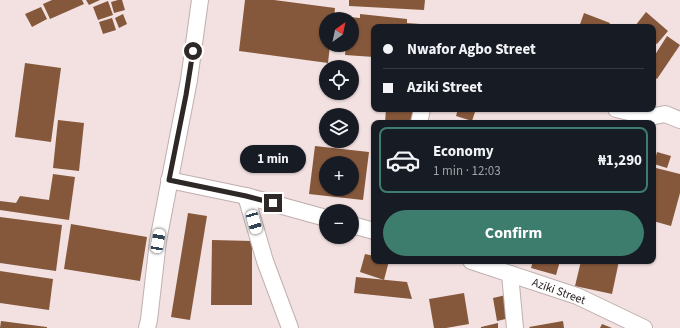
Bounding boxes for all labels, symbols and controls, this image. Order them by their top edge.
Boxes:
north arrow [319,12,359,52]
map controls [319,12,359,244]
text: Nwafor Agbo Street [407,39,536,60]
route start [184,42,202,60]
button: locate [319,60,359,100]
text: Aziki Street [407,77,483,98]
button: layers [319,108,359,148]
text: Economy [433,141,494,162]
icon: car [385,142,421,178]
callout: 1 min [240,145,306,173]
text: 1 min [257,150,289,168]
text: ₦1,290 [598,150,642,171]
button: + [319,156,359,196]
text: 1 min · 12:03 [433,162,501,180]
route end [264,194,282,212]
button: − [319,204,359,244]
car [245,209,263,235]
button: Confirm [383,210,644,256]
car [150,228,166,254]
street label: Aziki Street [530,274,588,309]

